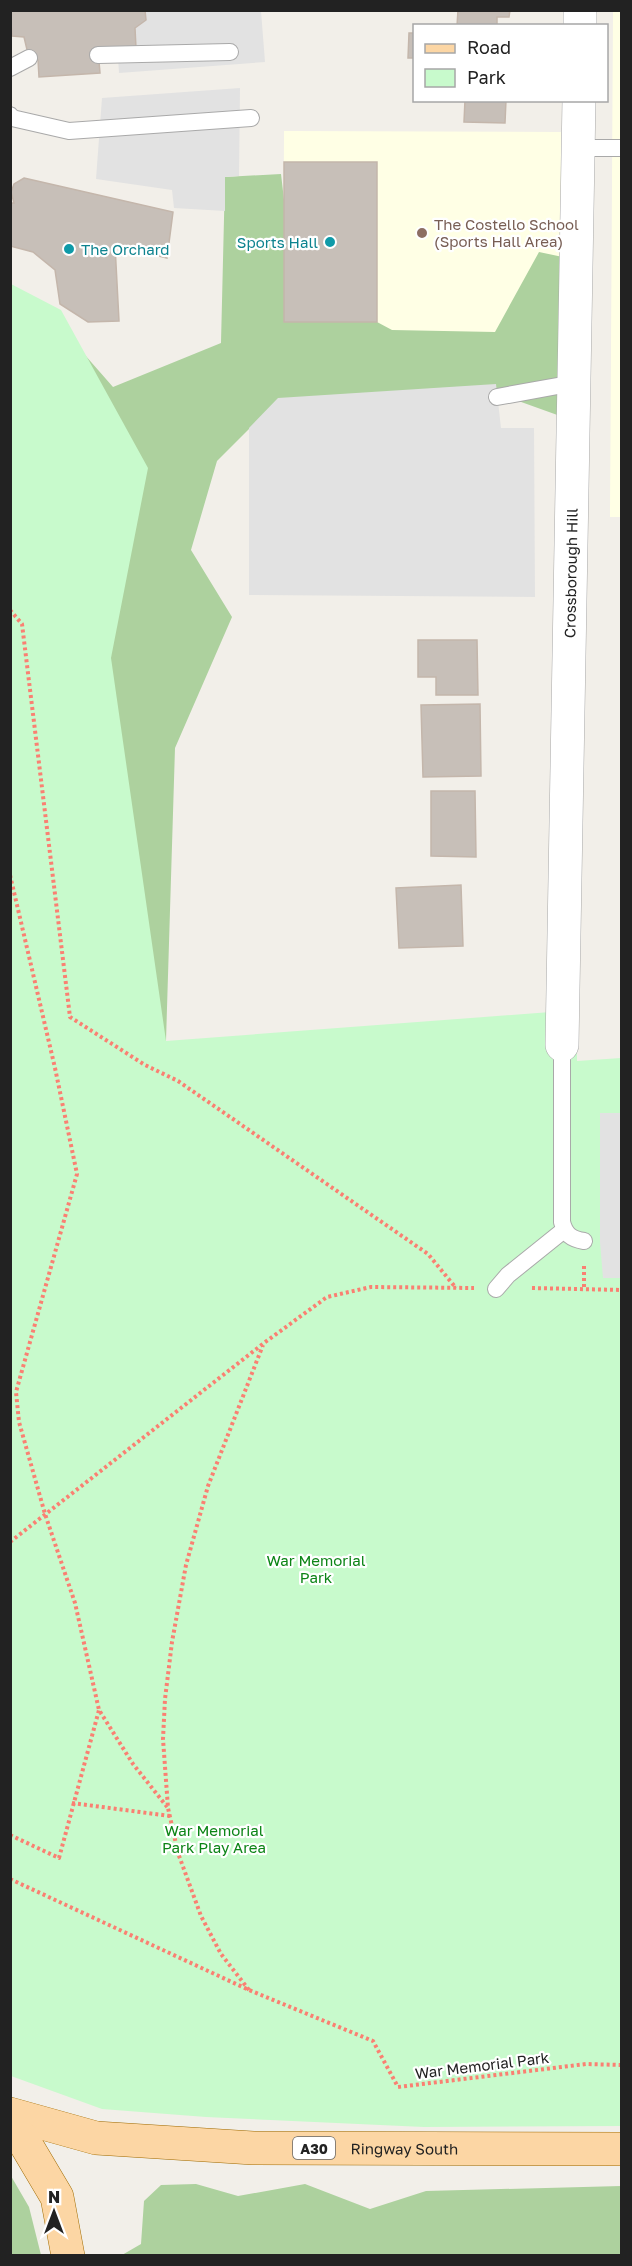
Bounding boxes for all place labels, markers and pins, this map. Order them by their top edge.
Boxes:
place label: The Costello School (Sports Hall Area) [434,215,579,250]
marker: The Costello School (Sports Hall Area) [415,226,429,240]
place label: Sports Hall [237,233,318,251]
marker: Sports Hall [323,235,337,249]
place label: The Orchard [81,240,170,258]
marker: The Orchard [62,242,76,256]

